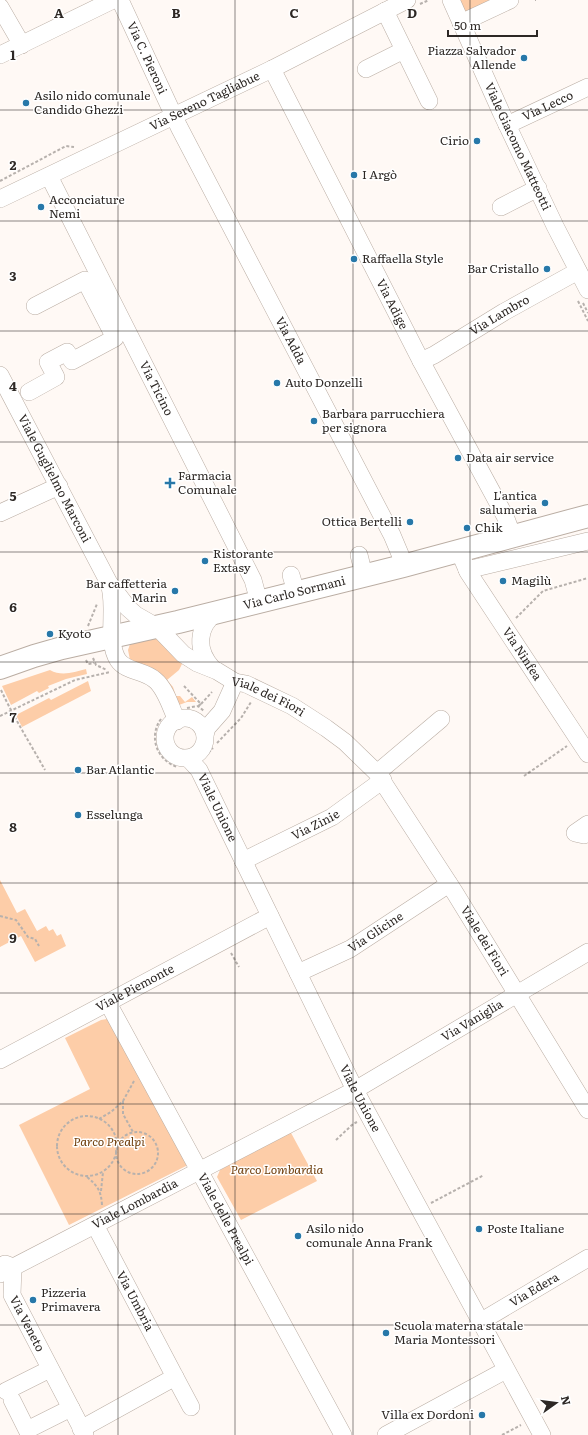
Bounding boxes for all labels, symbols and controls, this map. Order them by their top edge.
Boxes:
text: A [54,3,64,22]
text: B [172,3,181,22]
text: C [289,3,299,22]
text: D [407,3,417,22]
scale bar [448,12,537,38]
text: 50 m [454,16,481,34]
street label: Via C. Pieroni [123,18,172,97]
place label: Piazza Salvador Allende [427,41,516,73]
text: 1 [10,45,16,64]
marker: Piazza Salvador Allende [519,53,529,63]
street label: Via Sereno Tagliabue [146,66,262,134]
street label: Viale Giacomo Matteotti [481,79,556,213]
street label: Via Lecco [519,85,576,125]
place label: Asilo nido comunale Candido Ghezzi [34,86,151,118]
marker: Asilo nido comunale Candido Ghezzi [21,98,31,108]
place label: Cirio [440,131,469,149]
marker: Cirio [472,136,482,146]
text: 2 [10,155,17,174]
place label: I Argò [362,165,397,183]
marker: I Argò [349,170,359,180]
place label: Acconciature Nemi [49,190,125,222]
marker: Acconciature Nemi [36,202,46,212]
place label: Raffaella Style [362,249,443,267]
marker: Raffaella Style [349,254,359,264]
place label: Bar Cristallo [467,259,539,277]
marker: Bar Cristallo [542,264,552,274]
text: 3 [9,266,17,285]
street label: Via Adige [373,275,413,332]
street label: Via Lambro [466,290,532,339]
street label: Via Adda [272,313,312,368]
street label: Via Ticino [136,357,179,419]
place label: Auto Donzelli [285,373,363,391]
text: 4 [9,376,17,395]
marker: Auto Donzelli [272,378,282,388]
place label: Barbara parrucchiera per signora [322,404,445,436]
street label: Viale Guglielmo Marconi [14,411,96,545]
marker: Barbara parrucchiera per signora [309,416,319,426]
place label: Data air service [466,448,554,466]
marker: Data air service [453,453,463,463]
place label: Farmacia Comunale [178,466,237,498]
marker: Farmacia Comunale [165,478,175,488]
text: 5 [9,486,17,505]
place label: L'antica salumeria [480,486,538,518]
marker: L'antica salumeria [540,498,550,508]
place label: Ottica Bertelli [322,512,402,530]
marker: Ottica Bertelli [405,517,415,527]
place label: Chik [475,518,503,536]
marker: Chik [462,523,472,533]
place label: Ristorante Extasy [213,544,273,576]
marker: Ristorante Extasy [200,556,210,566]
street label: Via Carlo Sormani [241,571,347,613]
place label: Magilù [511,571,552,589]
place label: Bar caffetteria Marin [86,574,168,606]
marker: Magilù [498,576,508,586]
marker: Bar caffetteria Marin [170,586,180,596]
text: 6 [9,597,17,616]
street label: Via Ninfea [499,623,547,684]
place label: Kyoto [58,624,91,642]
marker: Kyoto [45,629,55,639]
street label: Viale dei Fiori [230,672,309,720]
text: 7 [9,707,17,726]
place label: Bar Atlantic [86,760,154,778]
marker: Bar Atlantic [73,765,83,775]
street label: Viale Unione [194,770,243,844]
street label: Via Zinie [288,804,343,844]
place label: Esselunga [86,805,144,823]
marker: Esselunga [73,810,83,820]
text: 8 [9,817,17,836]
street label: Viale dei Fiori [457,902,514,979]
street label: Via Glicine [344,907,406,956]
text: 9 [9,928,17,947]
street label: Viale Piemonte [92,959,177,1015]
street label: Via Vaniglia [437,994,506,1045]
street label: Viale Unione [336,1061,386,1135]
park label: Parco Prealpi [73,1132,145,1150]
park label: Parco Lombardia [231,1160,324,1178]
street label: Viale delle Prealpi [194,1169,259,1268]
street label: Viale Lombardia [88,1173,181,1233]
place label: Asilo nido comunale Anna Frank [306,1219,433,1251]
place label: Poste Italiane [487,1219,564,1237]
marker: Poste Italiane [474,1224,484,1234]
marker: Asilo nido comunale Anna Frank [293,1231,303,1241]
street label: Via Umbria [113,1267,159,1334]
street label: Via Edera [506,1267,562,1311]
place label: Pizzeria Primavera [41,1283,101,1315]
street label: Via Veneto [6,1292,50,1355]
marker: Pizzeria Primavera [28,1295,38,1305]
place label: Scuola materna statale Maria Montessori [394,1316,523,1348]
marker: Scuola materna statale Maria Montessori [381,1328,391,1338]
north arrow [536,1383,576,1423]
text: N [558,1394,576,1407]
place label: Villa ex Dordoni [381,1405,474,1423]
marker: Villa ex Dordoni [477,1410,487,1420]

